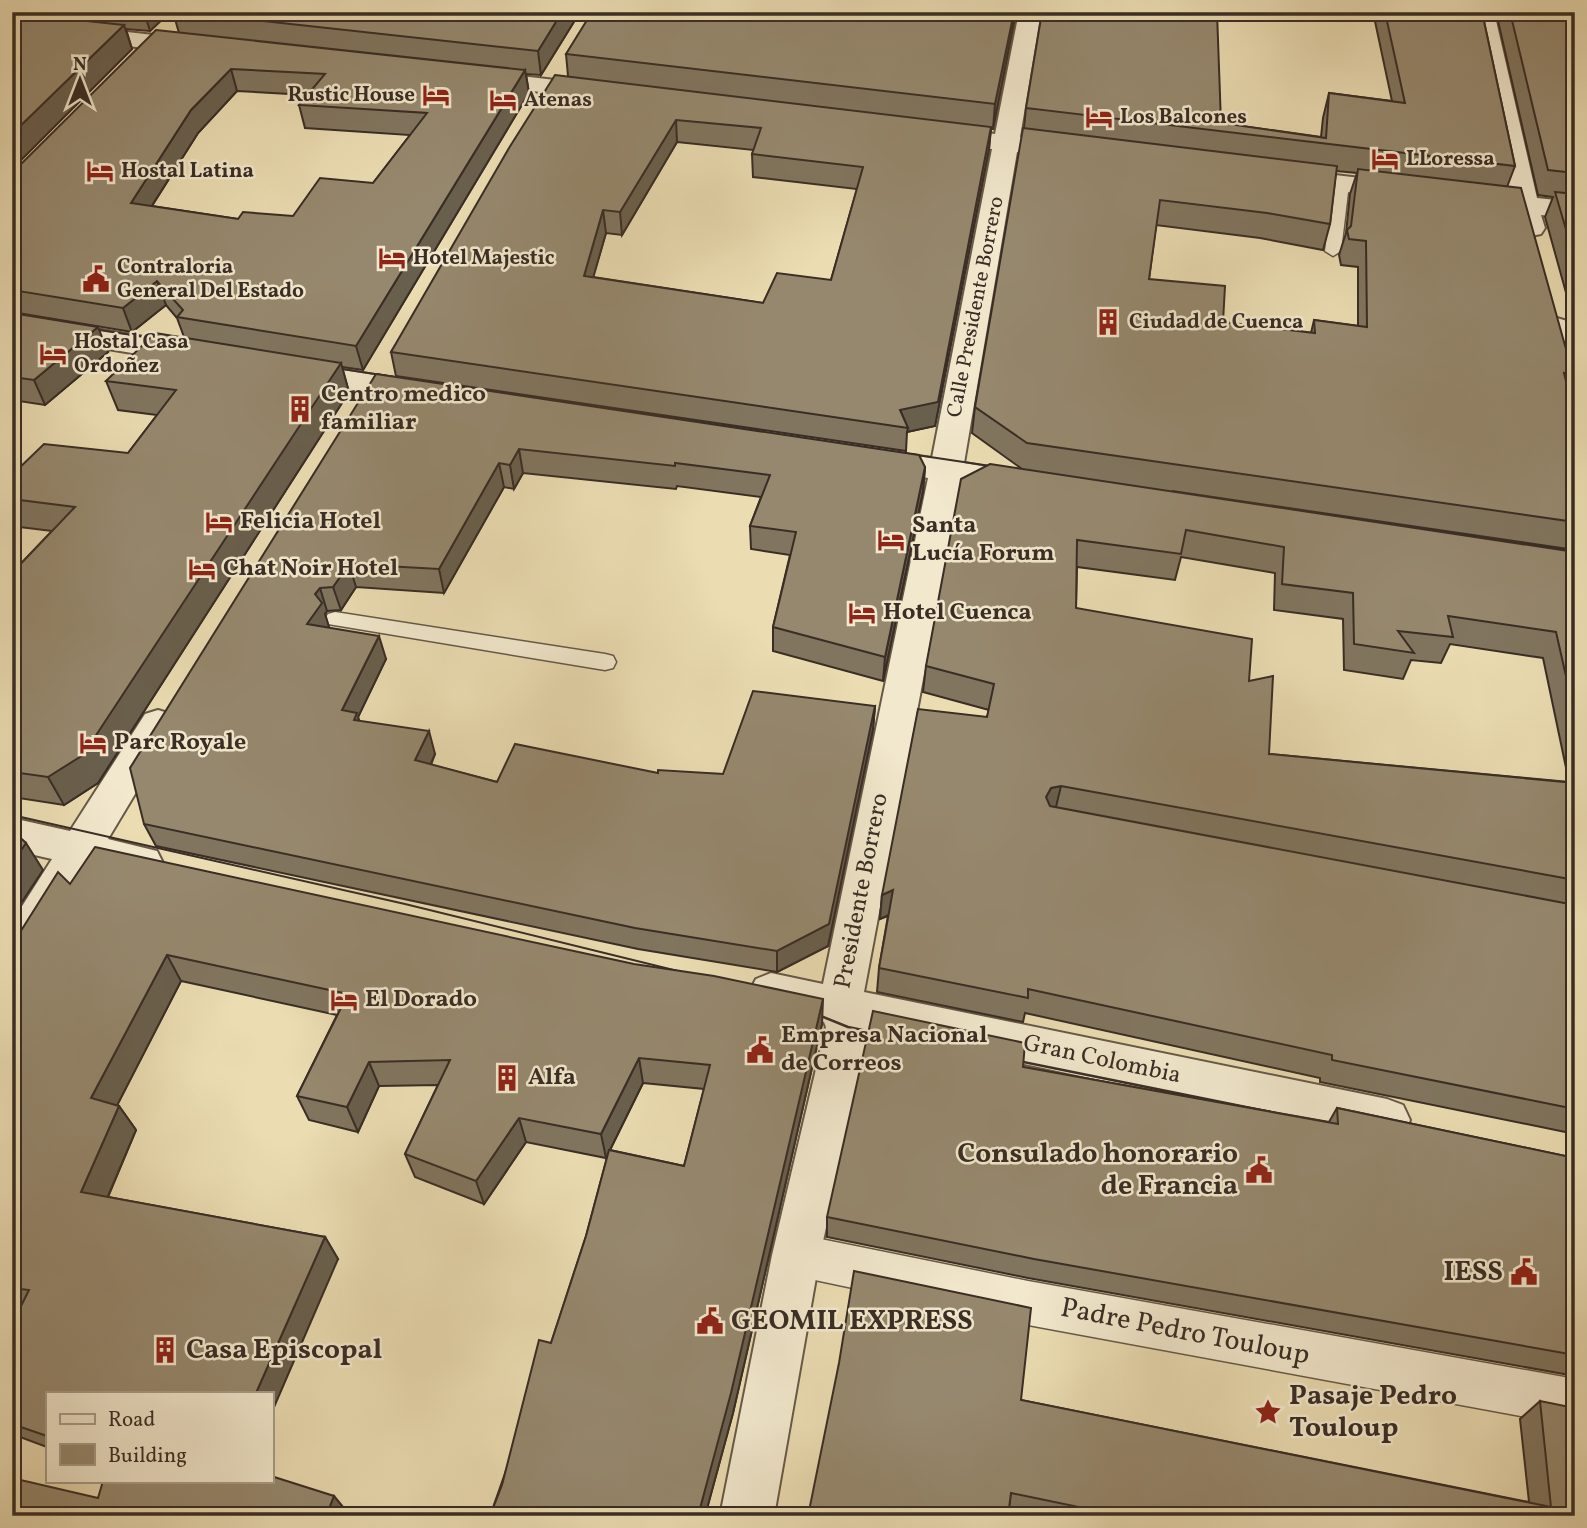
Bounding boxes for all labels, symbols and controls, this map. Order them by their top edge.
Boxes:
north arrow [46,46,116,116]
text: N [73,52,87,78]
hotel icon: Rustic House [421,80,451,110]
place label: Rustic House [287,81,415,110]
hotel icon: Atenas [488,85,518,115]
place label: Atenas [524,86,592,115]
hotel icon: Los Balcones [1084,102,1114,132]
place label: Los Balcones [1120,103,1247,132]
hotel icon: LLoressa [1370,144,1400,174]
place label: LLoressa [1406,145,1495,174]
hotel icon: Hostal Latina [85,156,115,186]
place label: Hostal Latina [121,157,254,186]
street label: Calle Presidente Borrero [940,194,1012,420]
hotel icon: Hotel Majestic [377,243,407,273]
place label: Hotel Majestic [413,244,555,273]
place label: Contraloria General Del Estado [117,253,304,306]
public building icon: Contraloria General Del Estado [81,264,111,294]
building icon: Ciudad de Cuenca [1093,307,1123,337]
place label: Ciudad de Cuenca [1129,308,1304,337]
place label: Hostal Casa Ordoñez [74,328,189,381]
hotel icon: Hostal Casa Ordoñez [38,339,68,369]
place label: Centro medico familiar [321,378,486,440]
building icon: Centro medico familiar [285,394,315,424]
place label: Felicia Hotel [240,505,381,539]
hotel icon: Felicia Hotel [204,507,234,537]
place label: Santa Lucía Forum [912,509,1054,571]
hotel icon: Santa Lucía Forum [876,525,906,555]
place label: Chat Noir Hotel [223,552,398,586]
hotel icon: Chat Noir Hotel [187,554,217,584]
place label: Hotel Cuenca [883,596,1032,630]
hotel icon: Hotel Cuenca [847,598,877,628]
place label: Parc Royale [114,726,246,760]
hotel icon: Parc Royale [78,728,108,758]
street label: Presidente Borrero [826,790,898,992]
place label: El Dorado [365,983,477,1017]
hotel icon: El Dorado [329,985,359,1015]
place label: Empresa Nacional de Correos [781,1019,987,1081]
street label: Gran Colombia [1020,1027,1184,1093]
public building icon: Empresa Nacional de Correos [745,1035,775,1065]
place label: Alfa [528,1061,576,1095]
building icon: Alfa [492,1063,522,1093]
place label: Consulado honorario de Francia [957,1135,1238,1206]
public building icon: Consulado honorario de Francia [1244,1155,1274,1185]
place label: IESS [1444,1253,1503,1292]
public building icon: IESS [1509,1257,1539,1287]
street label: Padre Pedro Touloup [1057,1289,1313,1375]
place label: GEOMIL EXPRESS [731,1302,973,1341]
public building icon: GEOMIL EXPRESS [695,1306,725,1336]
place label: Casa Episcopal [186,1331,382,1370]
building icon: Casa Episcopal [150,1335,180,1365]
place label: Pasaje Pedro Touloup [1289,1377,1457,1448]
legend [46,1392,273,1482]
place icon: Pasaje Pedro Touloup [1253,1397,1283,1427]
text: Road [108,1406,155,1435]
text: Building [108,1442,187,1471]

